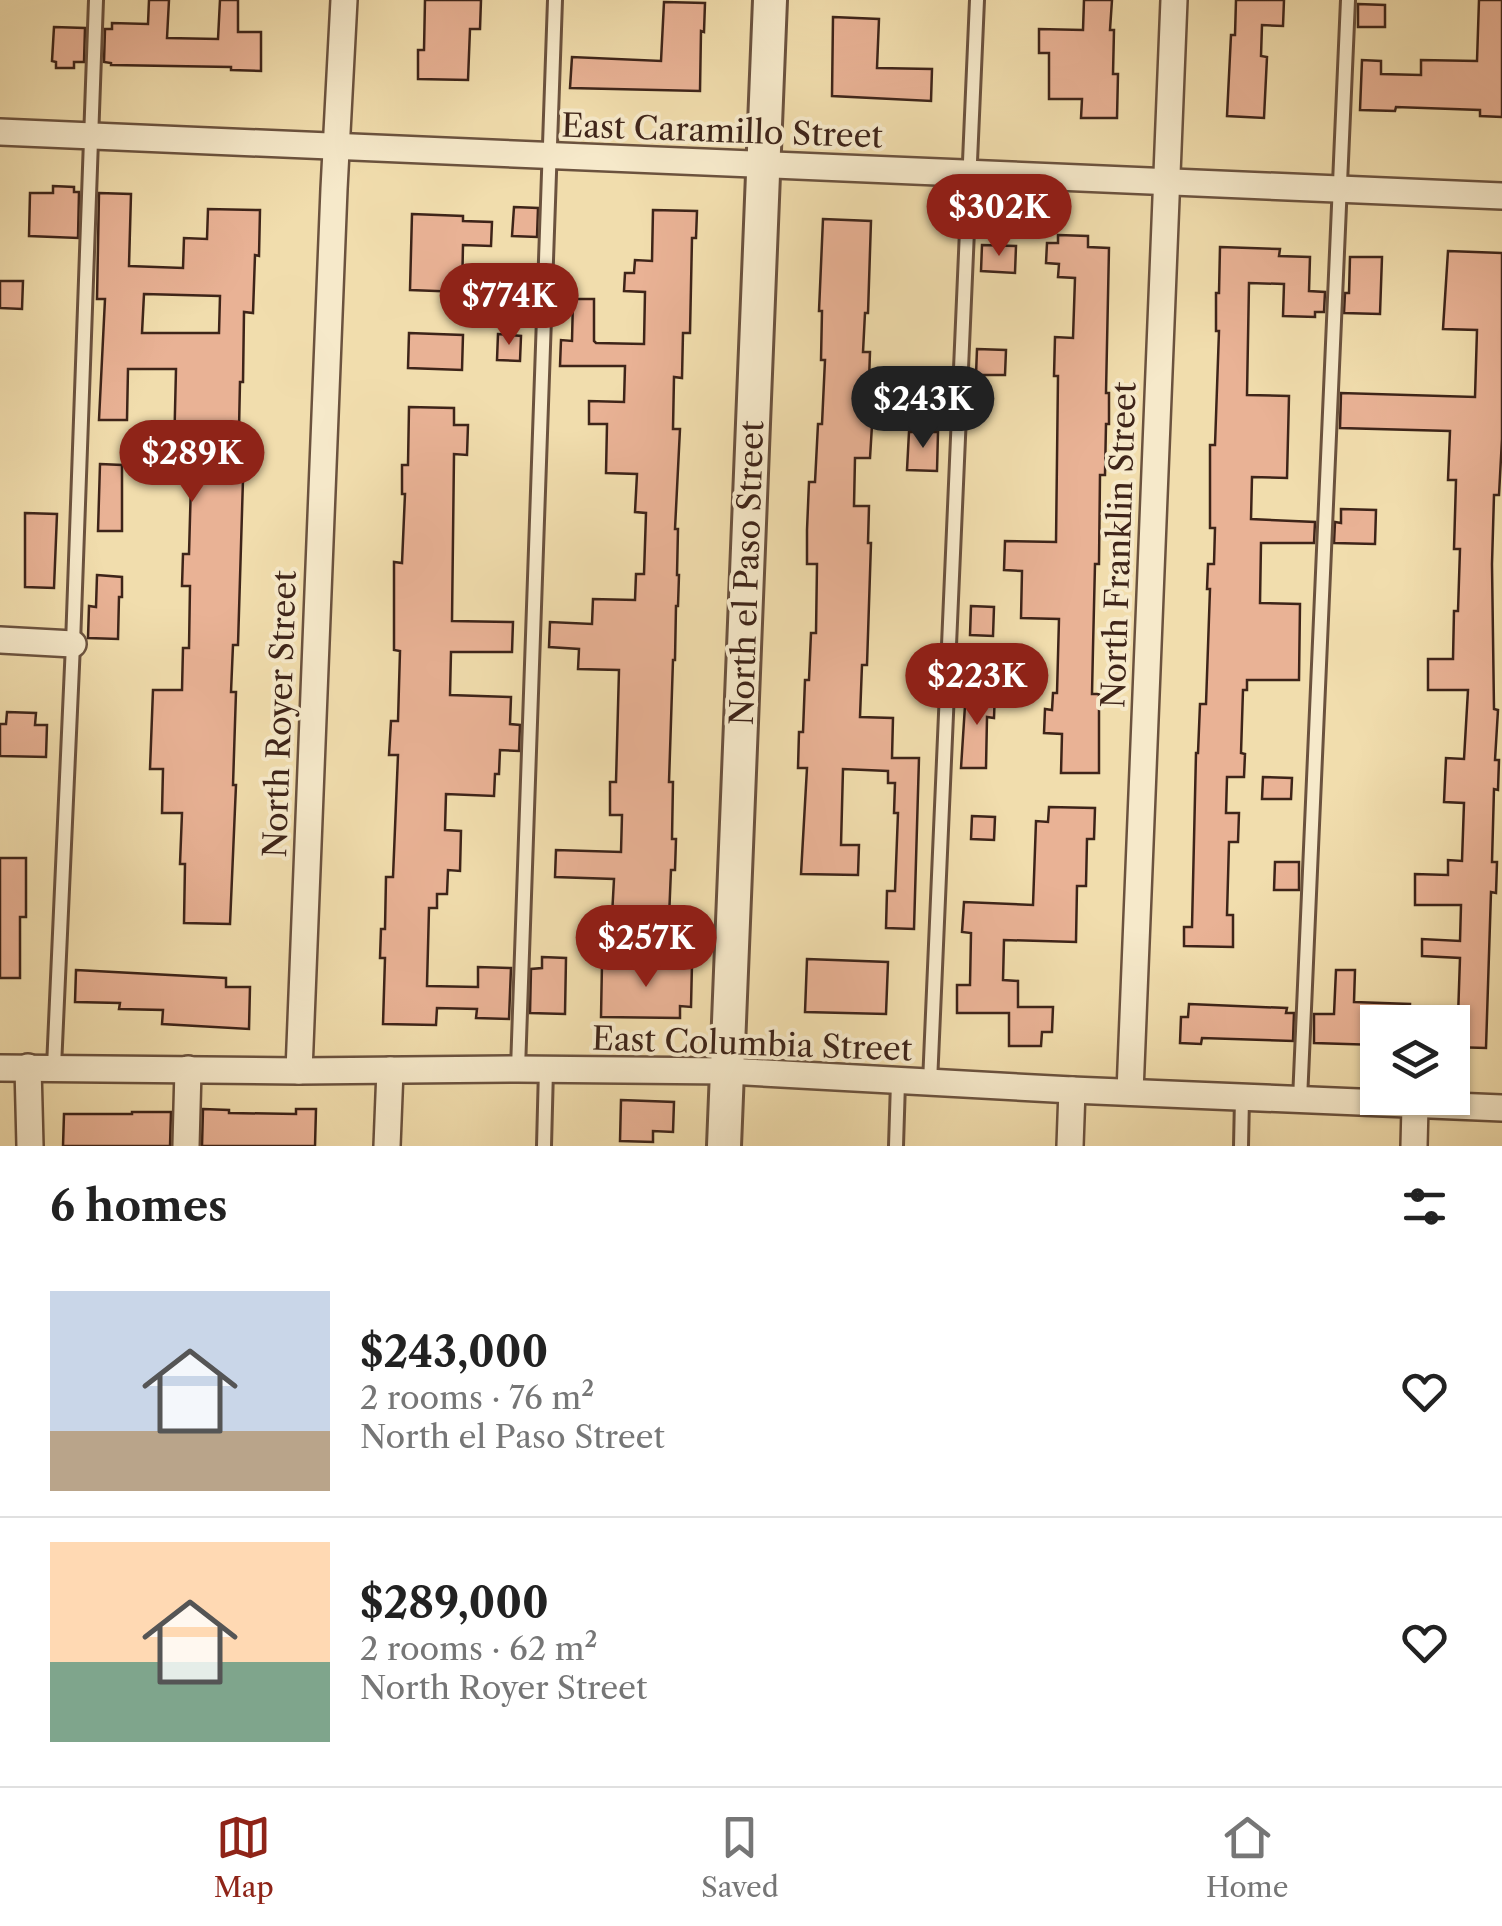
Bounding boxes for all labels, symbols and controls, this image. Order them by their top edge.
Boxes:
street label: East Caramillo Street [561,105,884,156]
pin: $302K [929,174,1069,259]
text: $302K [949,187,1049,226]
pin: $774K [439,263,579,348]
text: $774K [462,276,556,315]
pin: $243K [853,366,993,451]
text: $243K [873,379,973,418]
street label: North Franklin Street [1093,380,1144,709]
street label: North el Paso Street [722,419,771,726]
pin: $289K [122,420,262,505]
text: $289K [141,433,243,472]
street label: North Royer Street [255,569,304,858]
pin: $223K [907,643,1047,728]
text: $223K [927,656,1027,695]
pin: $257K [576,905,716,990]
text: $257K [598,918,694,957]
map controls [1360,1005,1470,1115]
button: layers [1360,1005,1470,1115]
street label: East Columbia Street [591,1018,914,1069]
icon: filters [1397,1179,1452,1234]
text: 6 homes [50,1180,228,1232]
text: $243,000 [360,1326,548,1378]
icon: home [130,1331,250,1451]
icon: heart [1397,1364,1452,1419]
text: 2 rooms · 76 m² [360,1378,594,1417]
text: North el Paso Street [360,1417,665,1456]
text: $289,000 [360,1577,549,1629]
icon: home [130,1582,250,1702]
icon: heart [1397,1615,1452,1670]
text: 2 rooms · 62 m² [360,1629,598,1668]
text: North Royer Street [360,1668,647,1707]
tab: Map [214,1810,274,1904]
tab: Saved [701,1810,779,1904]
tab: Home [1206,1810,1288,1904]

